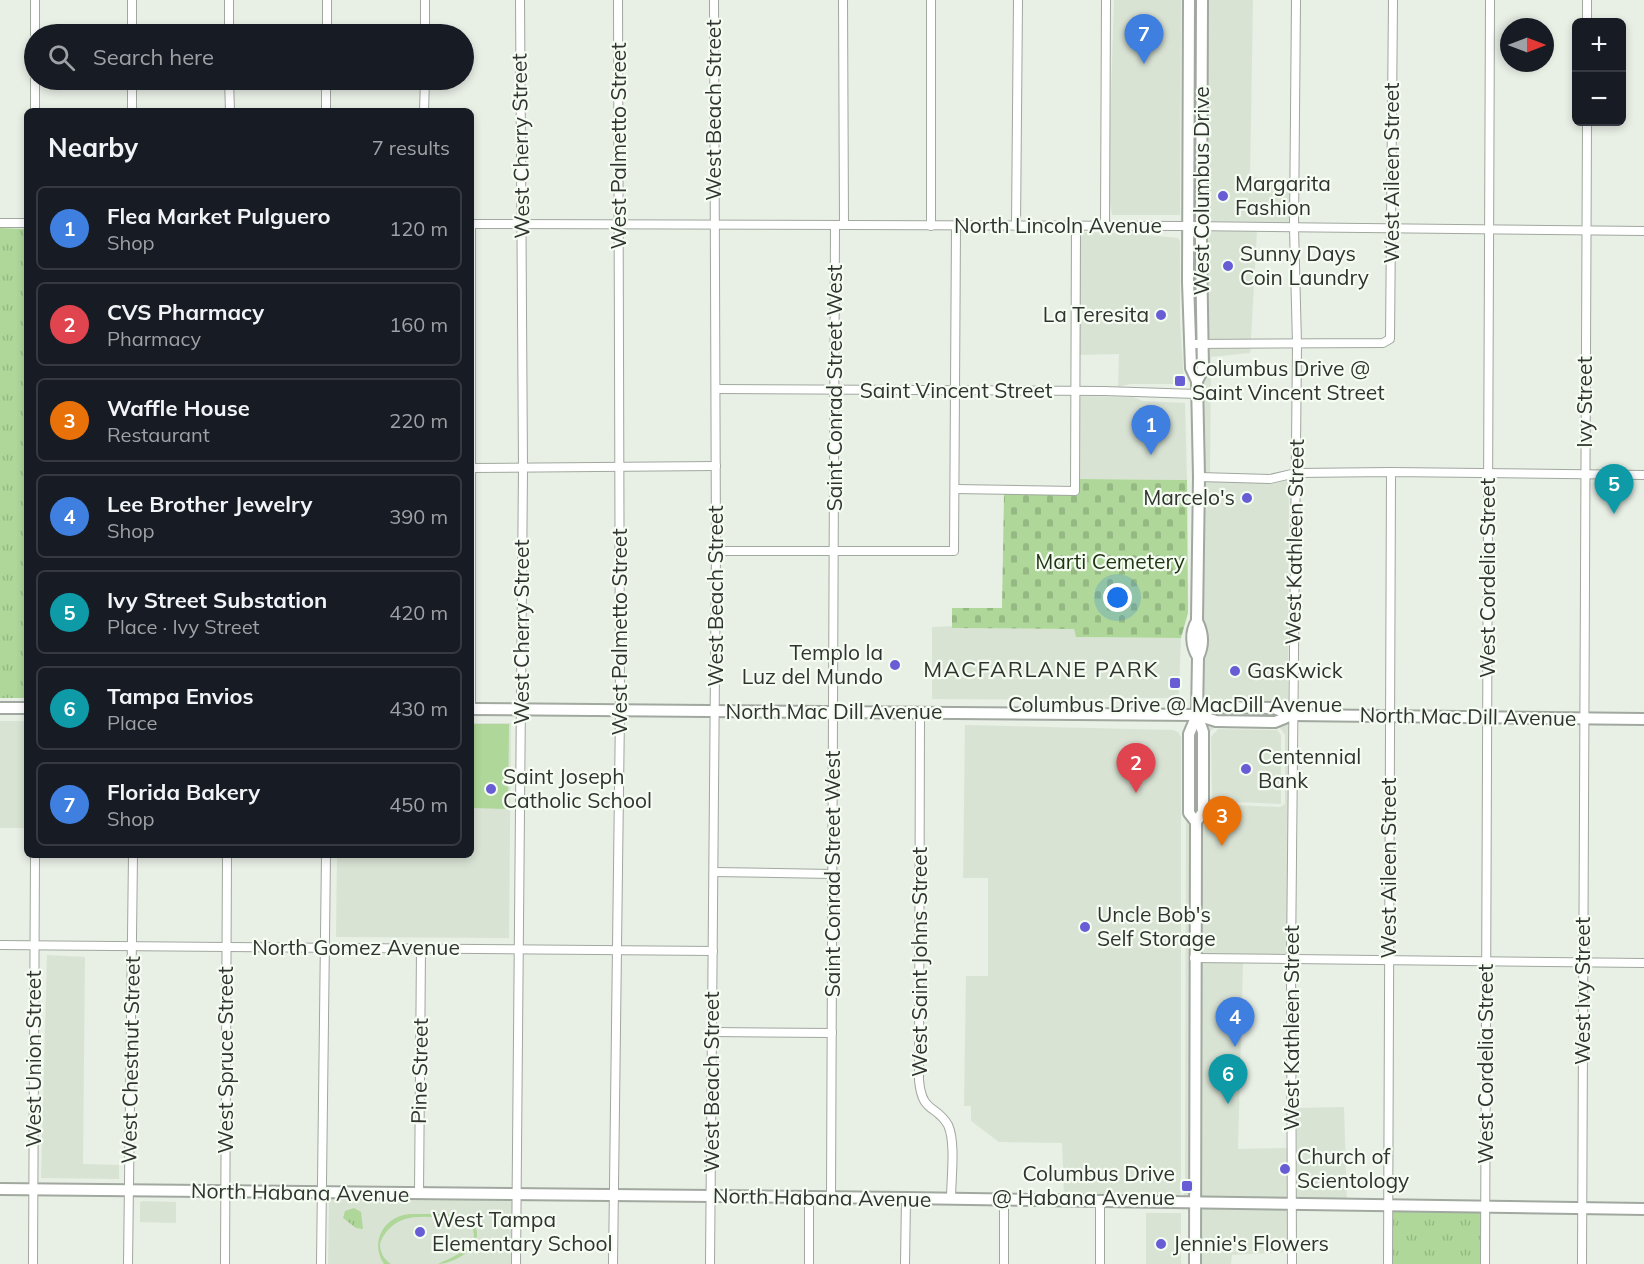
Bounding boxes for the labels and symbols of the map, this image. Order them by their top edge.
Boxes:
pin: 7 [1124,14,1164,64]
north arrow [1500,18,1554,72]
street label: West Beach Street [700,19,726,201]
street label: West Palmetto Street [605,42,631,250]
street label: West Cherry Street [505,53,535,239]
street label: West Aileen Street [1378,83,1404,263]
street label: West Columbus Drive [1188,86,1214,296]
place label: Margarita Fashion [1235,170,1331,220]
marker: Margarita Fashion [1216,189,1230,203]
street label: North Lincoln Avenue [954,212,1162,238]
place label: Sunny Days Coin Laundry [1240,240,1369,290]
marker: Sunny Days Coin Laundry [1221,259,1235,273]
street label: Saint Conrad Street West [821,265,847,511]
place label: La Teresita [1043,301,1149,327]
marker: La Teresita [1154,308,1168,322]
place label: Columbus Drive @ Saint Vincent Street [1192,355,1385,405]
street label: Ivy Street [1571,356,1597,448]
marker: Columbus Drive @ Saint Vincent Street [1173,374,1187,388]
street label: Saint Vincent Street [860,377,1052,403]
pin: 1 [1132,406,1170,455]
street label: West Kathleen Street [1279,439,1309,645]
pin: 5 [1594,464,1634,514]
street label: West Cordelia Street [1474,478,1500,678]
place label: Marcelo's [1143,484,1235,510]
marker: Marcelo's [1240,491,1254,505]
street label: West Beach Street [702,505,728,687]
street label: West Palmetto Street [606,528,632,736]
street label: West Cherry Street [508,539,534,725]
park label: Marti Cemetery [1035,548,1185,574]
your location [1103,583,1132,612]
place label: Templo la Luz del Mundo [742,639,883,689]
district label: MACFARLANE PARK [923,655,1159,683]
place label: GasKwick [1247,657,1343,683]
marker: Templo la Luz del Mundo [888,658,902,672]
marker: GasKwick [1228,664,1242,678]
marker: Columbus Drive @ MacDill Avenue [1168,676,1182,690]
place label: Columbus Drive @ MacDill Avenue [1008,691,1342,717]
street label: North Mac Dill Avenue [726,698,942,724]
street label: North Mac Dill Avenue [1359,701,1577,731]
place label: Centennial Bank [1258,743,1361,793]
pin: 2 [1116,744,1156,793]
street label: Saint Conrad Street West [819,751,845,997]
marker: Centennial Bank [1239,762,1253,776]
place label: Saint Joseph Catholic School [503,763,652,813]
street label: West Aileen Street [1375,778,1401,958]
marker: Saint Joseph Catholic School [484,782,498,796]
pin: 3 [1202,796,1242,846]
street label: West Saint Johns Street [906,847,932,1077]
place label: Uncle Bob's Self Storage [1097,901,1216,951]
street label: West Ivy Street [1569,917,1595,1065]
marker: Uncle Bob's Self Storage [1078,920,1092,934]
street label: West Kathleen Street [1278,925,1304,1131]
street label: North Gomez Avenue [252,934,460,960]
street label: West Chestnut Street [115,956,145,1164]
street label: West Cordelia Street [1472,964,1498,1164]
street label: West Spruce Street [212,966,238,1154]
street label: West Union Street [20,970,46,1148]
street label: West Beach Street [698,991,724,1173]
pin: 4 [1216,998,1254,1047]
street label: Pine Street [405,1018,433,1124]
pin: 6 [1208,1054,1248,1104]
place label: Church of Scientology [1297,1143,1409,1193]
place label: Columbus Drive @ Habana Avenue [992,1160,1175,1210]
marker: Church of Scientology [1278,1162,1292,1176]
street label: North Habana Avenue [191,1177,409,1207]
marker: Columbus Drive @ Habana Avenue [1180,1179,1194,1193]
street label: North Habana Avenue [713,1182,931,1212]
place label: West Tampa Elementary School [432,1206,613,1256]
marker: West Tampa Elementary School [413,1225,427,1239]
place label: Jennie's Flowers [1173,1230,1329,1256]
marker: Jennie's Flowers [1154,1237,1168,1251]

